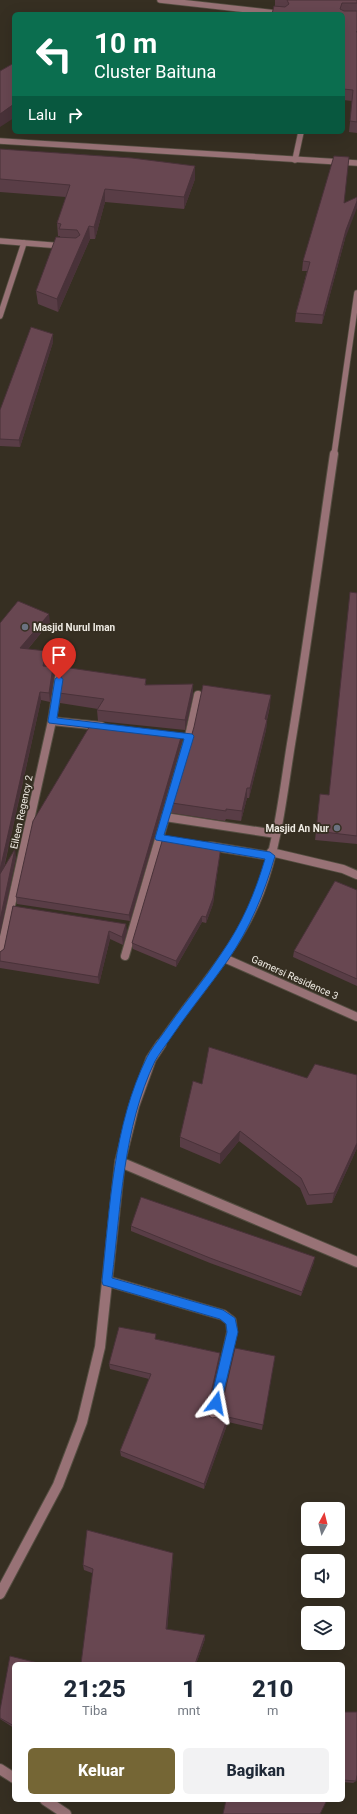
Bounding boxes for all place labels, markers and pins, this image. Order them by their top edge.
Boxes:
marker: Masjid Nurul Iman [20,622,30,632]
place label: Masjid Nurul Iman [33,622,116,633]
pin [42,638,76,679]
place label: Masjid An Nur [265,823,329,834]
marker: Masjid An Nur [332,823,342,833]

